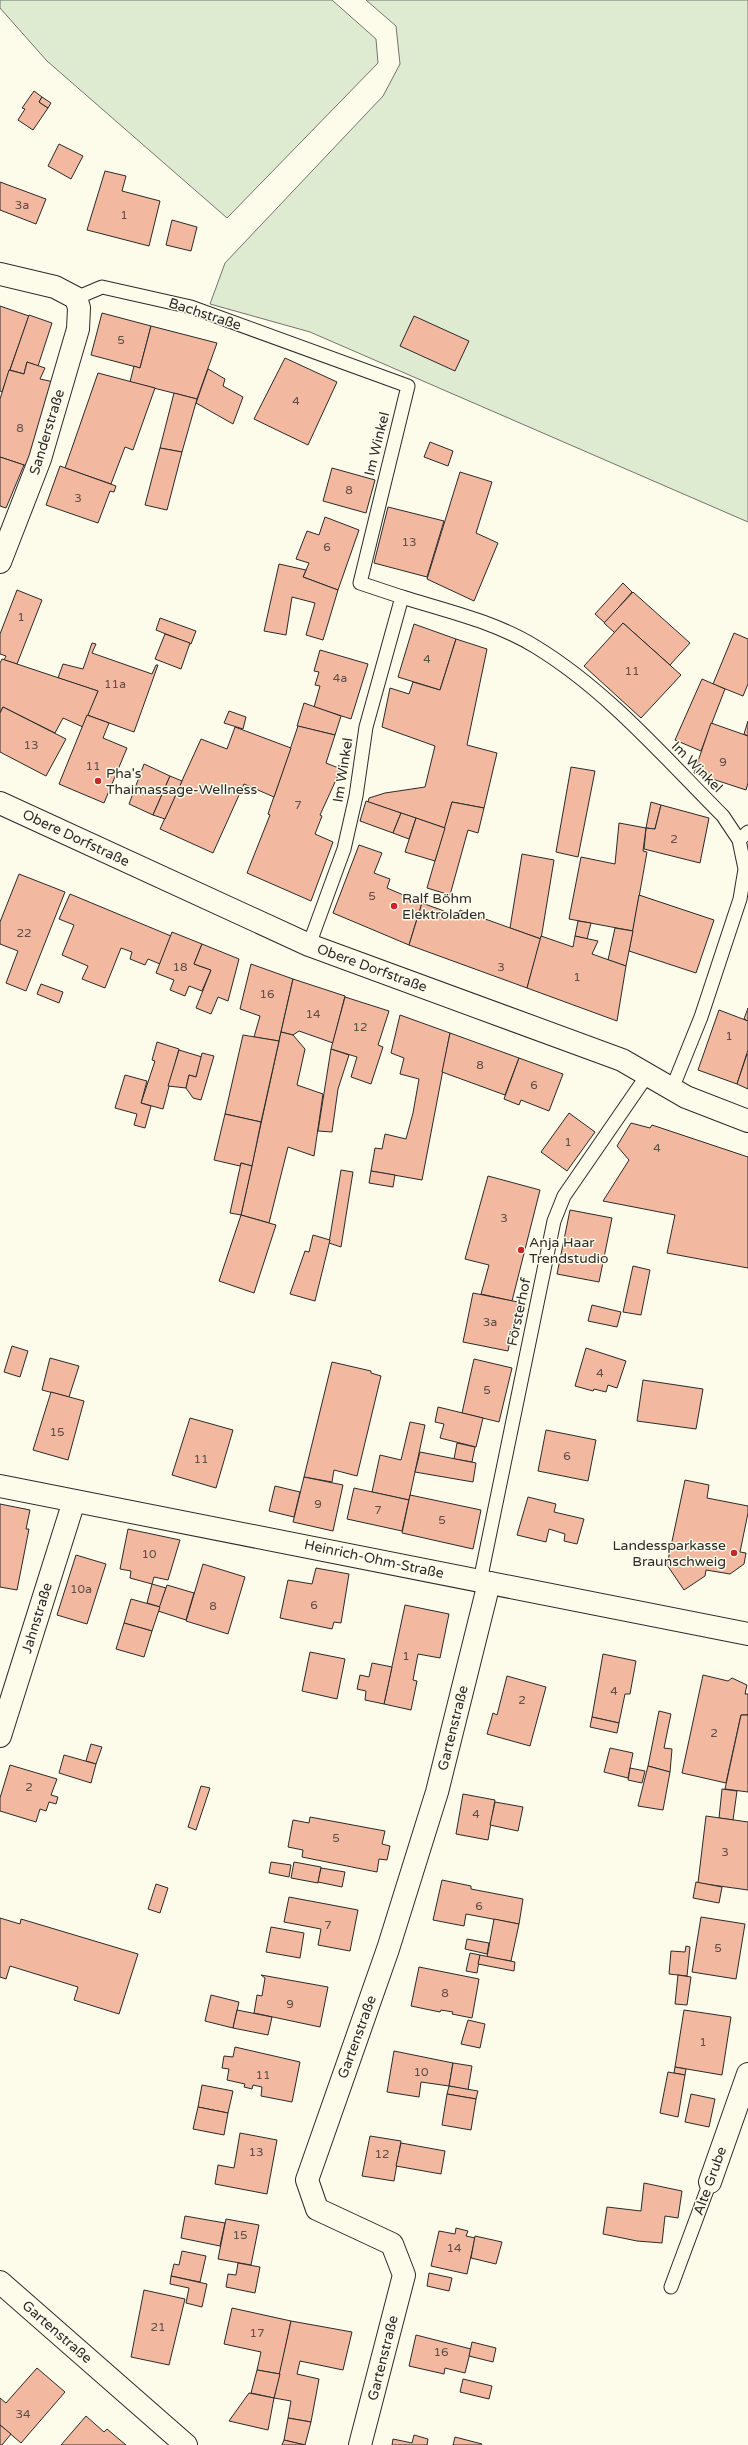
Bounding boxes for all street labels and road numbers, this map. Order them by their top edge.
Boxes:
street label: Bachstraße [167,294,243,334]
street label: Sanderstraße [26,387,68,477]
street label: Im Winkel [361,410,393,478]
street label: Im Winkel [329,736,357,804]
street label: Im Winkel [668,738,726,796]
street label: Obere Dorfstraße [20,806,132,870]
street label: Obere Dorfstraße [315,940,429,996]
street label: Försterhof [503,1276,535,1348]
street label: Heinrich-Ohm-Straße [303,1536,445,1582]
street label: Jahnstraße [18,1580,56,1655]
street label: Gartenstraße [434,1684,472,1772]
street label: Gartenstraße [334,1993,380,2081]
street label: Alte Grube [690,2144,730,2218]
street label: Gartenstraße [19,2297,96,2367]
street label: Gartenstraße [364,2314,402,2402]

